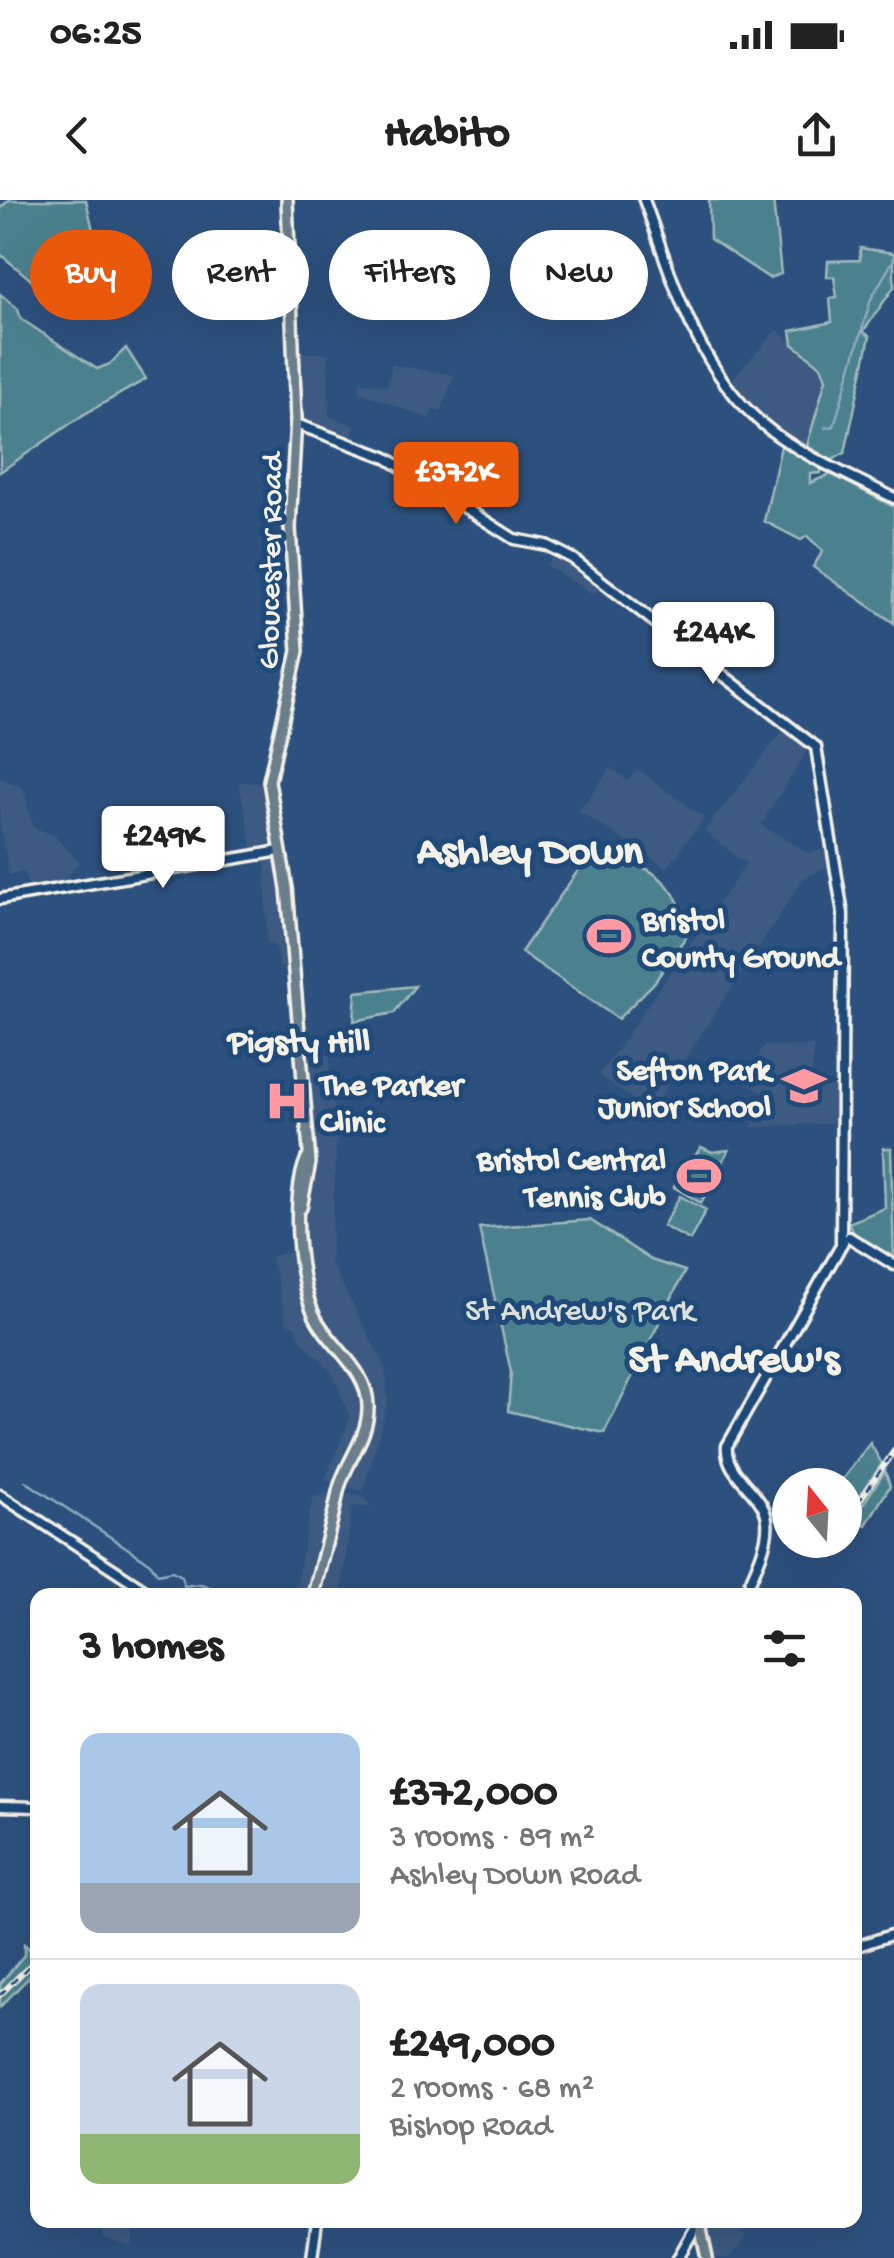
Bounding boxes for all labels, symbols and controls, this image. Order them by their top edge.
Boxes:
text: 06:25 [50,13,141,57]
icon: back [50,108,105,163]
icon: share [789,108,844,163]
text: Habito [384,109,510,162]
chip: Buy [30,230,152,320]
chip: Rent [172,230,309,320]
chip: Filters [329,230,490,320]
chip: New [510,230,648,320]
pin: £372K [386,442,526,527]
street label: Gloucester Road [252,450,294,670]
text: £372K [416,455,496,493]
pin: £244K [643,602,783,687]
text: £244K [674,615,752,653]
pin: £249K [93,806,233,891]
text: £249K [124,819,202,857]
district label: Ashley Down [416,830,644,879]
place label: Bristol County Ground [641,904,843,979]
sports icon: Bristol County Ground [585,912,633,960]
district label: Pigsty Hill [226,1024,370,1065]
place label: Sefton Park Junior School [597,1054,775,1129]
school or university icon: Sefton Park Junior School [780,1062,828,1110]
place label: The Parker Clinic [317,1069,466,1144]
hospital icon: The Parker Clinic [263,1077,311,1125]
place label: Bristol Central Tennis Club [476,1144,666,1219]
sports icon: Bristol Central Tennis Club [675,1152,723,1200]
park label: St Andrew's Park [465,1294,697,1332]
district label: St Andrew's [628,1338,842,1387]
north arrow [772,1468,862,1558]
map controls [772,1468,862,1558]
icon: filters [757,1621,812,1676]
text: 3 homes [80,1624,223,1673]
text: £372,000 [390,1771,558,1820]
icon: home [160,1773,280,1893]
text: 3 rooms · 89 m² [390,1820,595,1858]
text: Ashley Down Road [390,1858,640,1896]
text: £249,000 [390,2022,555,2071]
icon: home [160,2024,280,2144]
text: 2 rooms · 68 m² [390,2071,594,2109]
text: Bishop Road [390,2109,552,2147]

